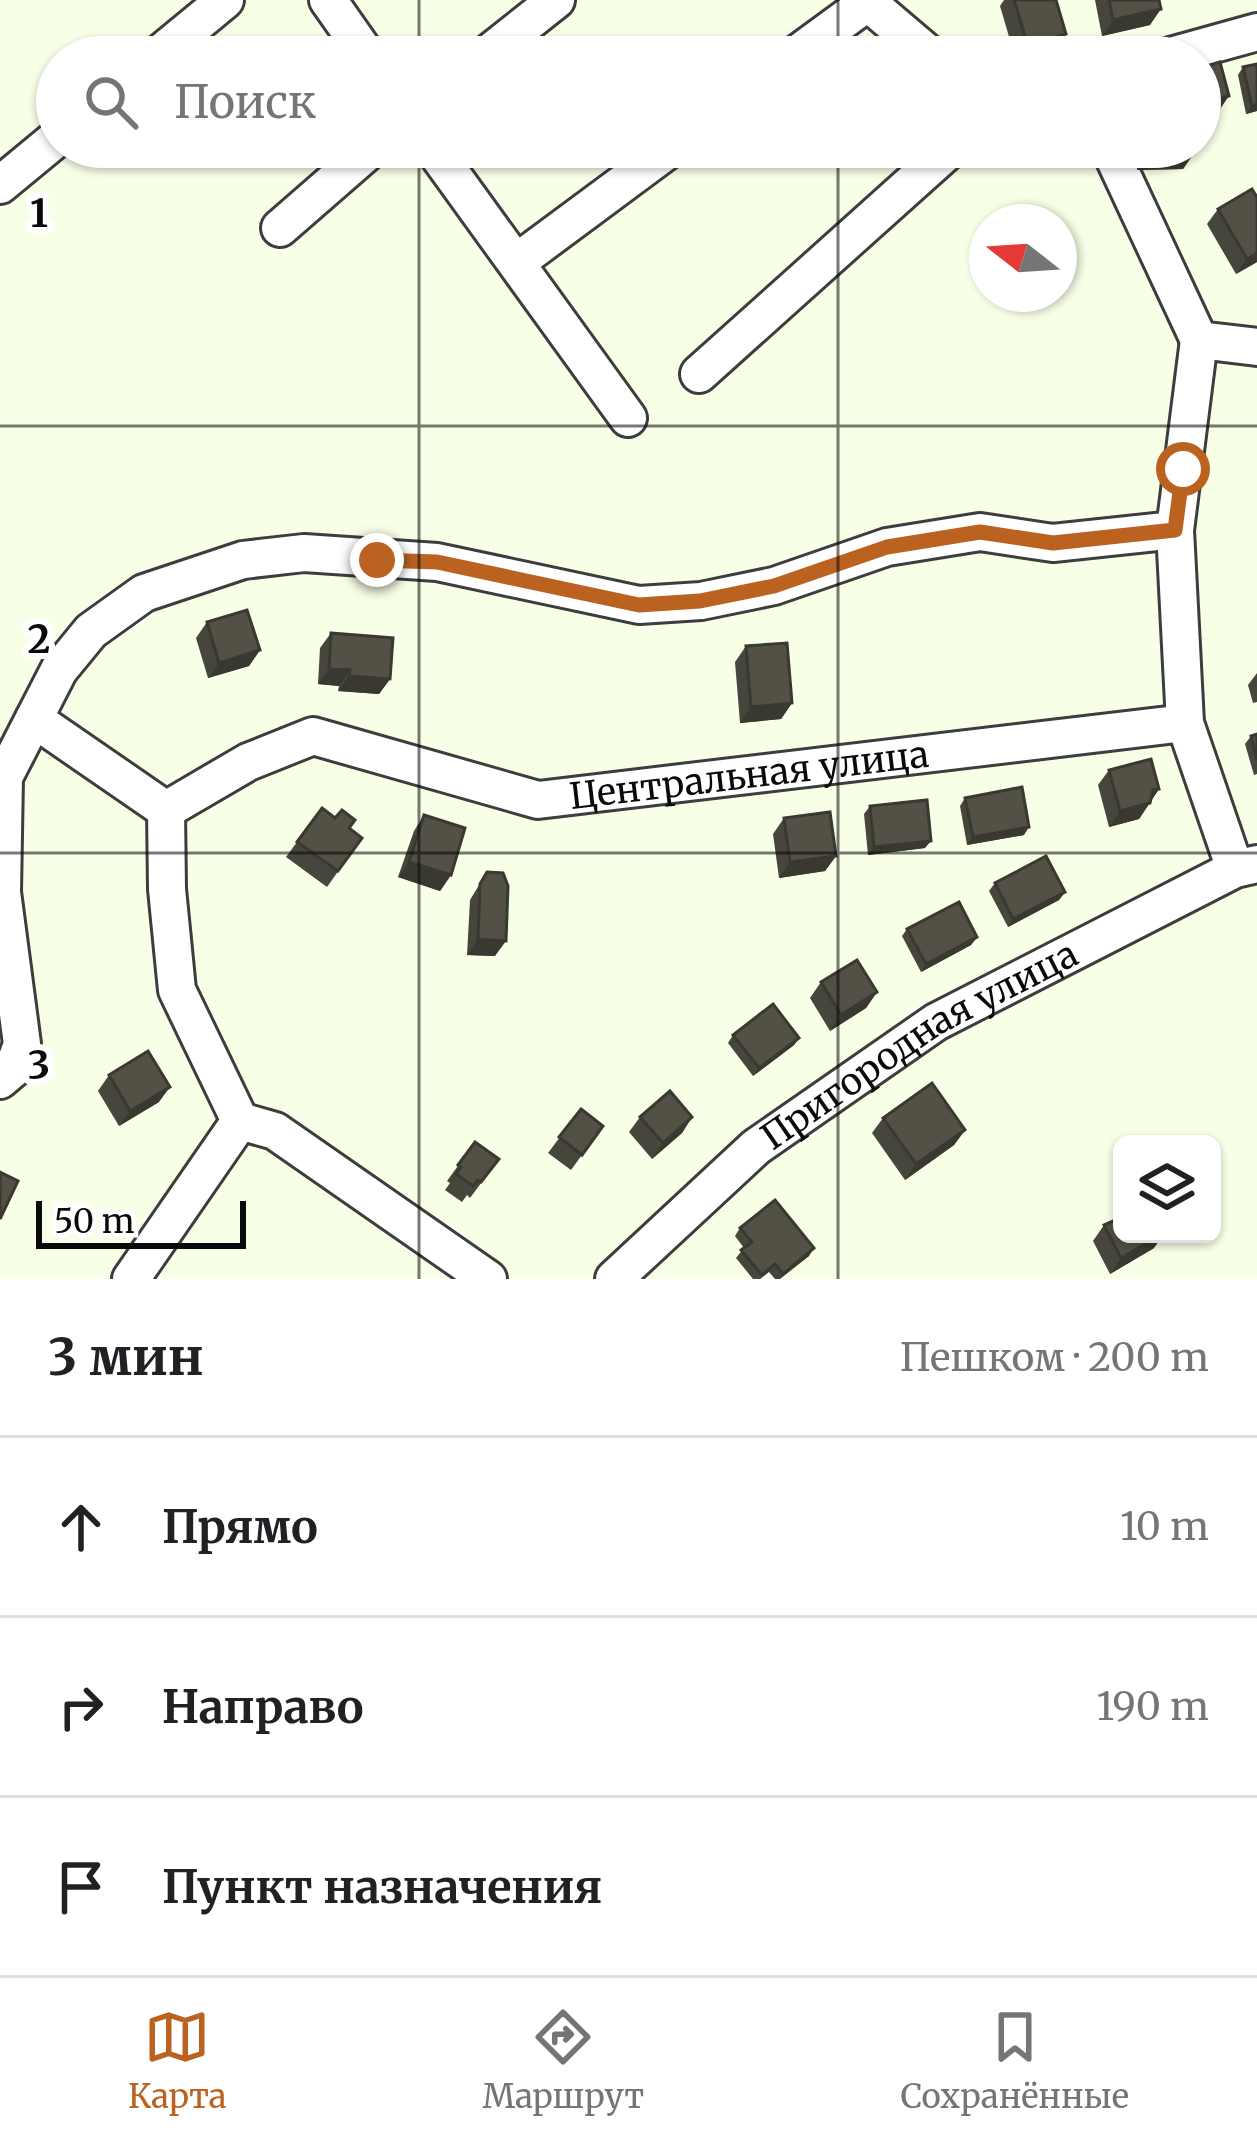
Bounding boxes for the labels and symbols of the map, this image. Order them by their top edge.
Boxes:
text: 1 [30,189,48,238]
north arrow [969,204,1077,312]
route start [1156,442,1210,496]
route end [350,533,404,587]
text: 2 [28,615,50,664]
street label: Центральная улица [567,732,931,819]
street label: Пригородная улица [753,931,1085,1160]
text: 3 [28,1041,50,1090]
scale bar [36,1195,246,1248]

